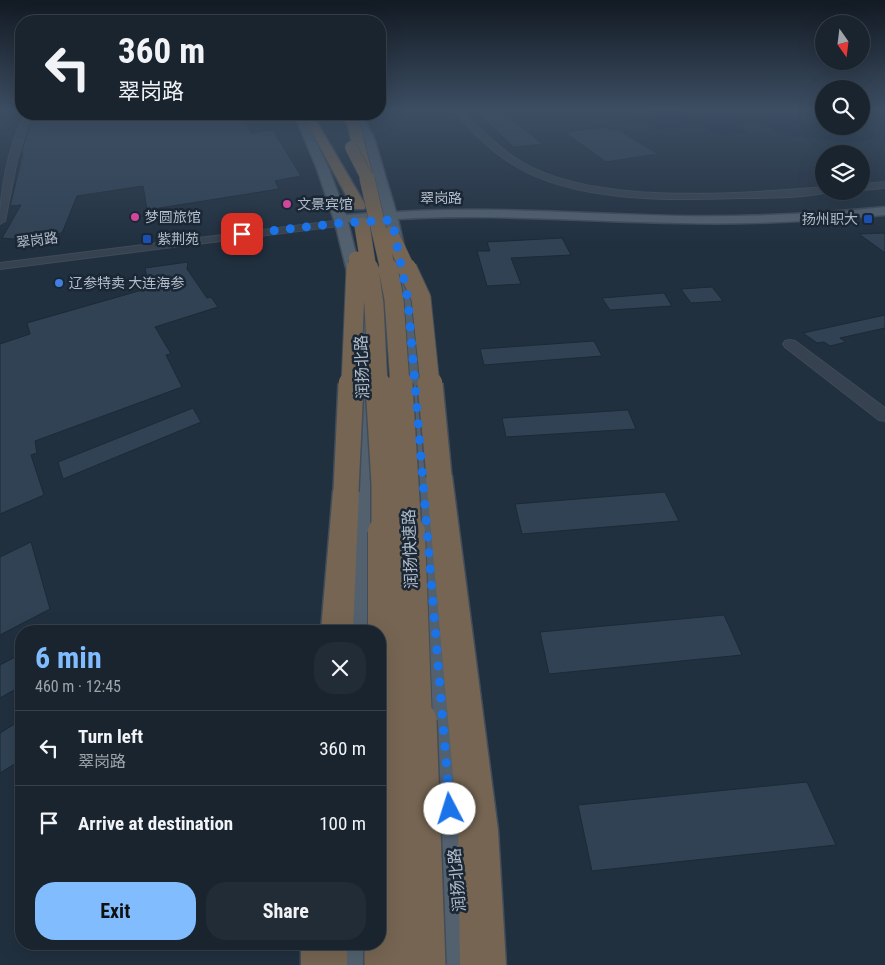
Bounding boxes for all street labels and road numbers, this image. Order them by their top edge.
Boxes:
street label: 翠岗路 [420,190,462,206]
street label: 翠岗路 [15,229,59,251]
street label: 润扬北路 [351,335,373,399]
street label: 润扬快速路 [399,509,421,589]
street label: 润扬北路 [445,847,469,913]

